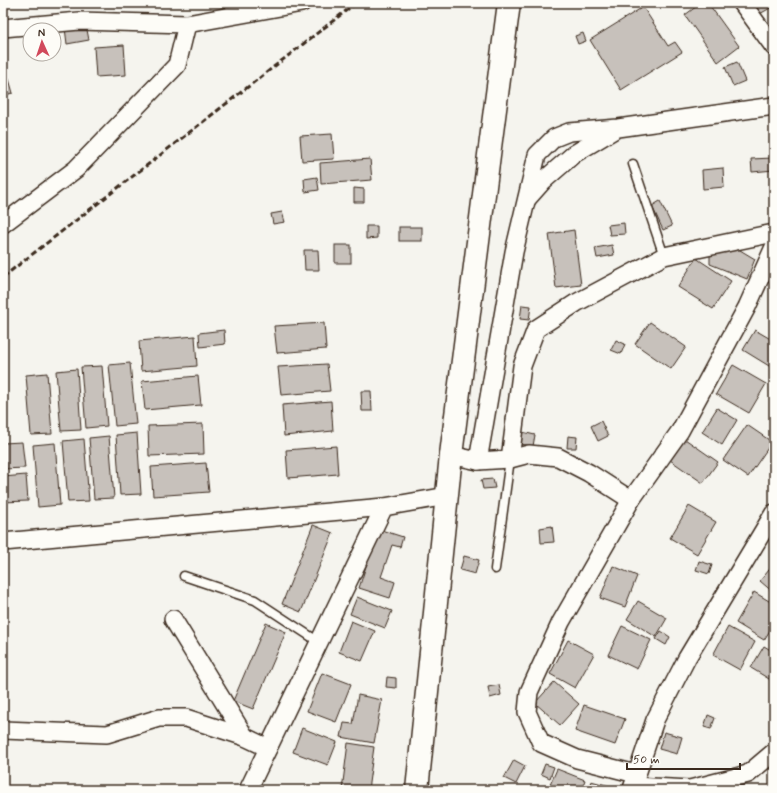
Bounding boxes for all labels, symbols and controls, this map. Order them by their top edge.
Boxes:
north arrow [22,22,62,62]
text: N [38,26,46,40]
scale bar [627,745,740,771]
text: 50 m [633,752,660,768]

